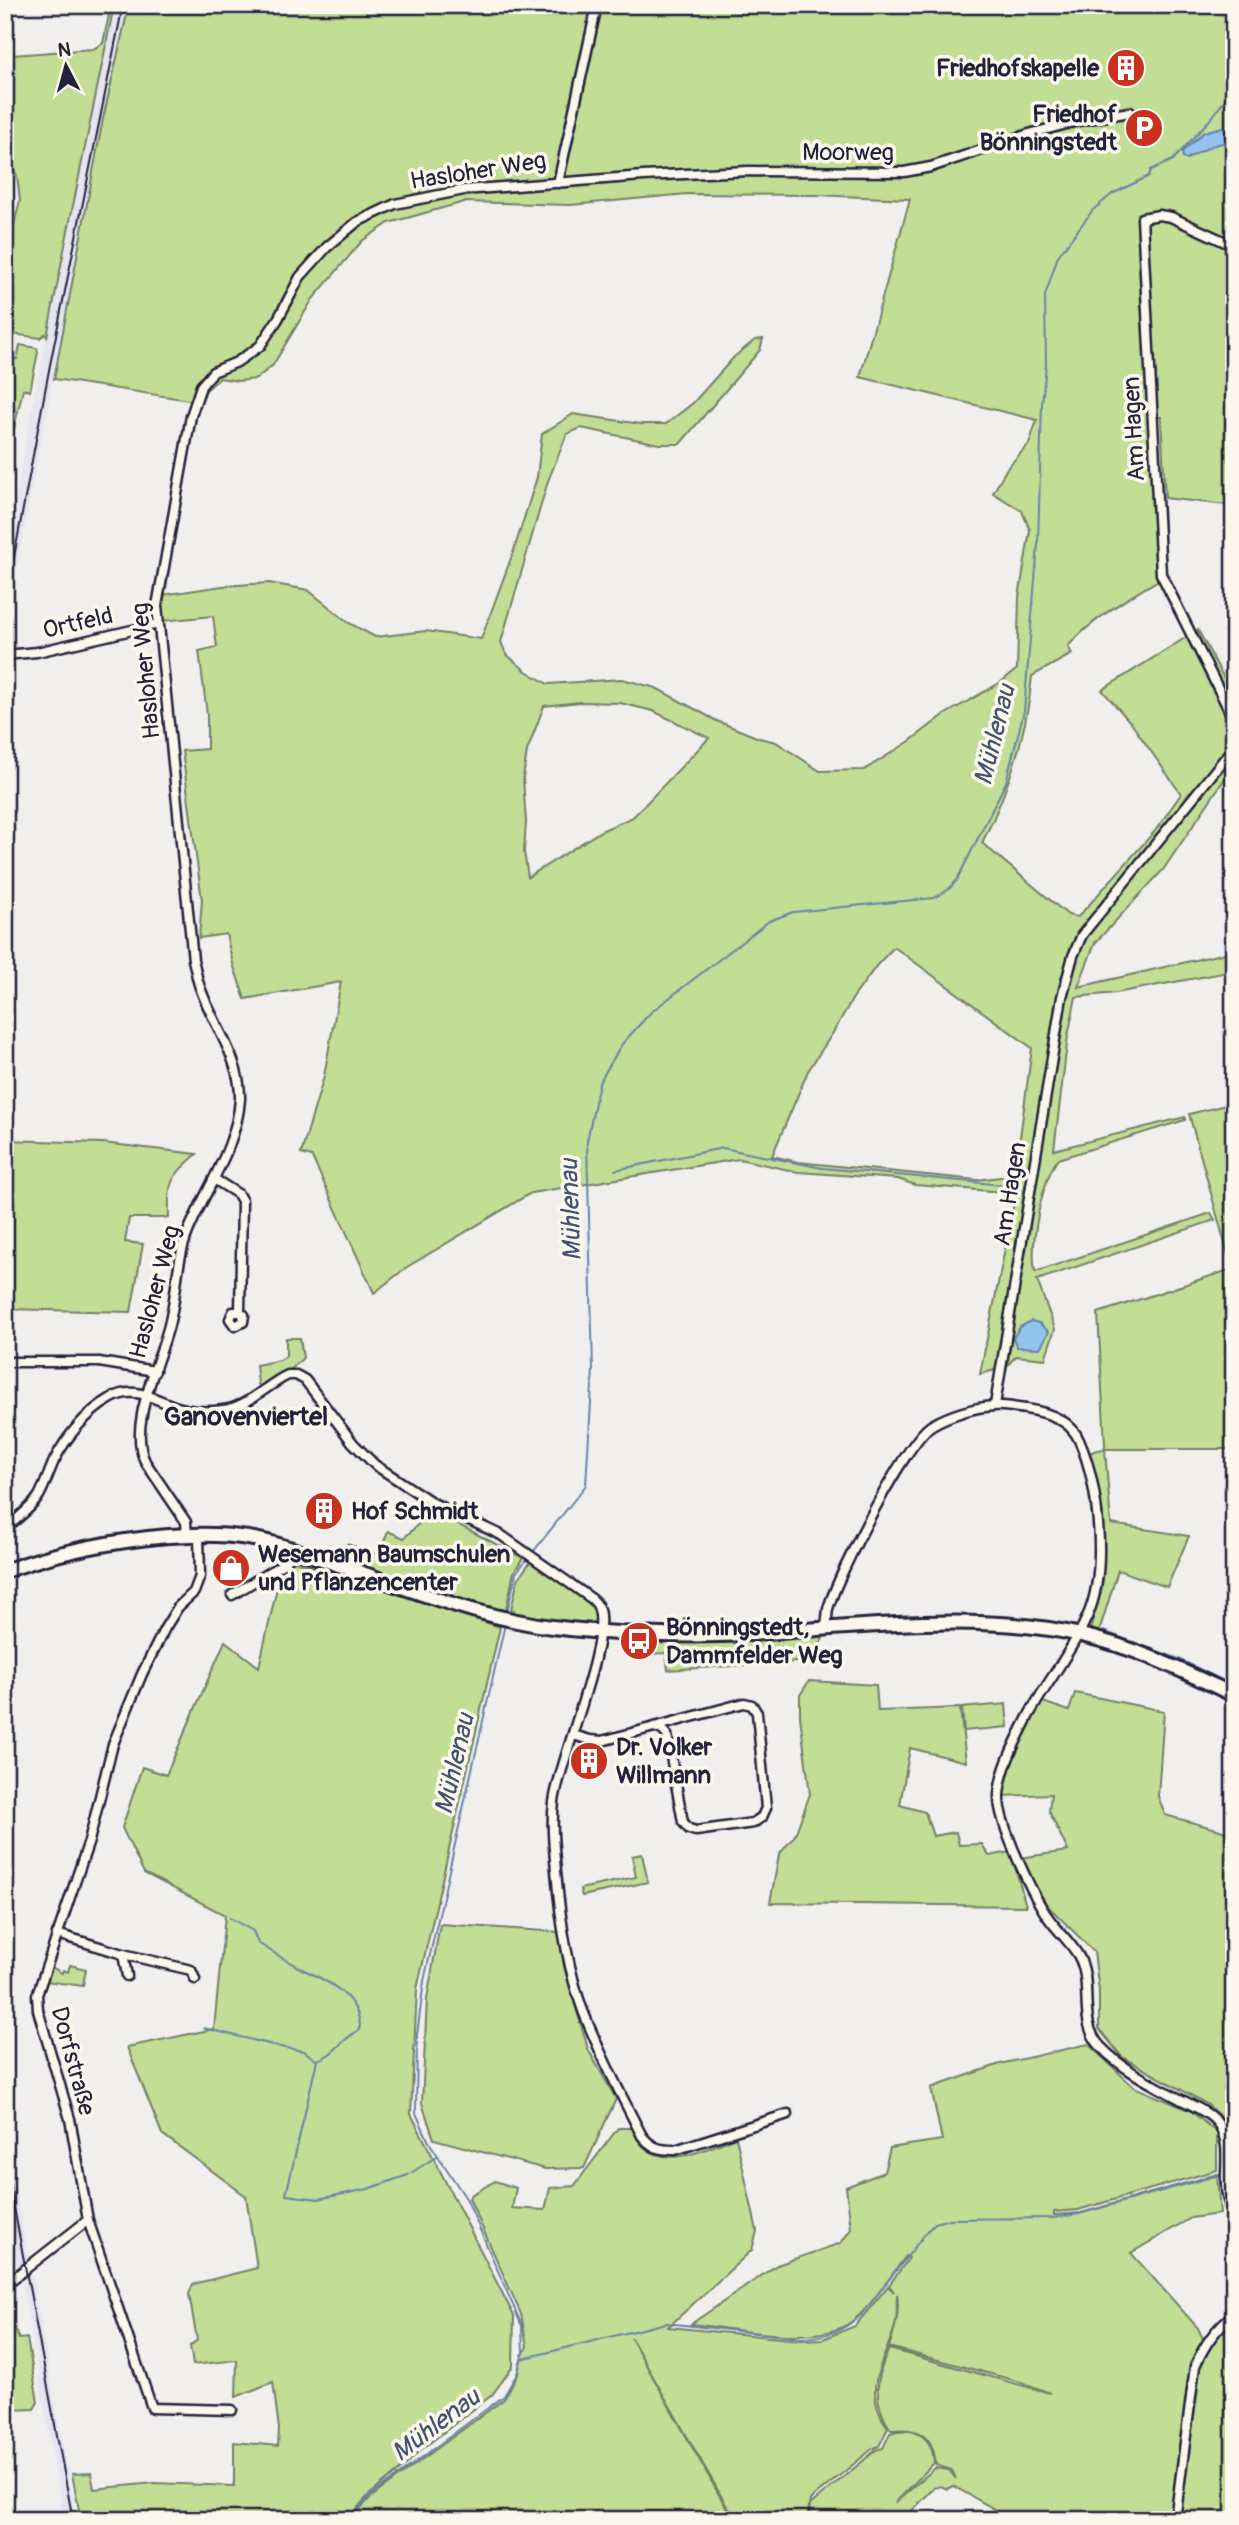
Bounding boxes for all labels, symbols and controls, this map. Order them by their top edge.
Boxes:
north arrow [32,32,102,102]
text: N [57,37,72,63]
building icon: Friedhofskapelle [1105,47,1147,89]
place label: Friedhofskapelle [936,54,1100,83]
place label: Friedhof Bönningstedt [980,100,1118,157]
parking icon: Friedhof Bönningstedt [1123,107,1165,149]
street label: Moorweg [802,138,894,167]
street label: Hasloher Weg [408,146,548,196]
street label: Am Hagen [1117,376,1151,482]
street label: Ortfeld [40,601,116,645]
street label: Hasloher Weg [126,602,166,740]
water label: Mühlenau [967,680,1023,788]
street label: Am Hagen [987,1140,1033,1248]
water label: Mühlenau [553,1156,589,1262]
street label: Hasloher Weg [123,1222,187,1362]
district label: Ganovenviertel [164,1401,328,1433]
building icon: Hof Schmidt [303,1490,345,1532]
place label: Hof Schmidt [351,1497,480,1526]
place label: Wesemann Baumschulen und Pflanzencenter [258,1540,510,1597]
shop icon: Wesemann Baumschulen und Pflanzencenter [210,1547,252,1589]
place label: Bönningstedt, Dammfelder Weg [666,1613,843,1670]
bus stop icon: Bönningstedt, Dammfelder Weg [618,1620,660,1662]
water label: Mühlenau [428,1709,483,1817]
place label: Dr. Volker Willmann [616,1733,712,1790]
building icon: Dr. Volker Willmann [568,1740,610,1782]
street label: Dorfstraße [45,2003,101,2119]
water label: Mühlenau [386,2380,488,2469]

